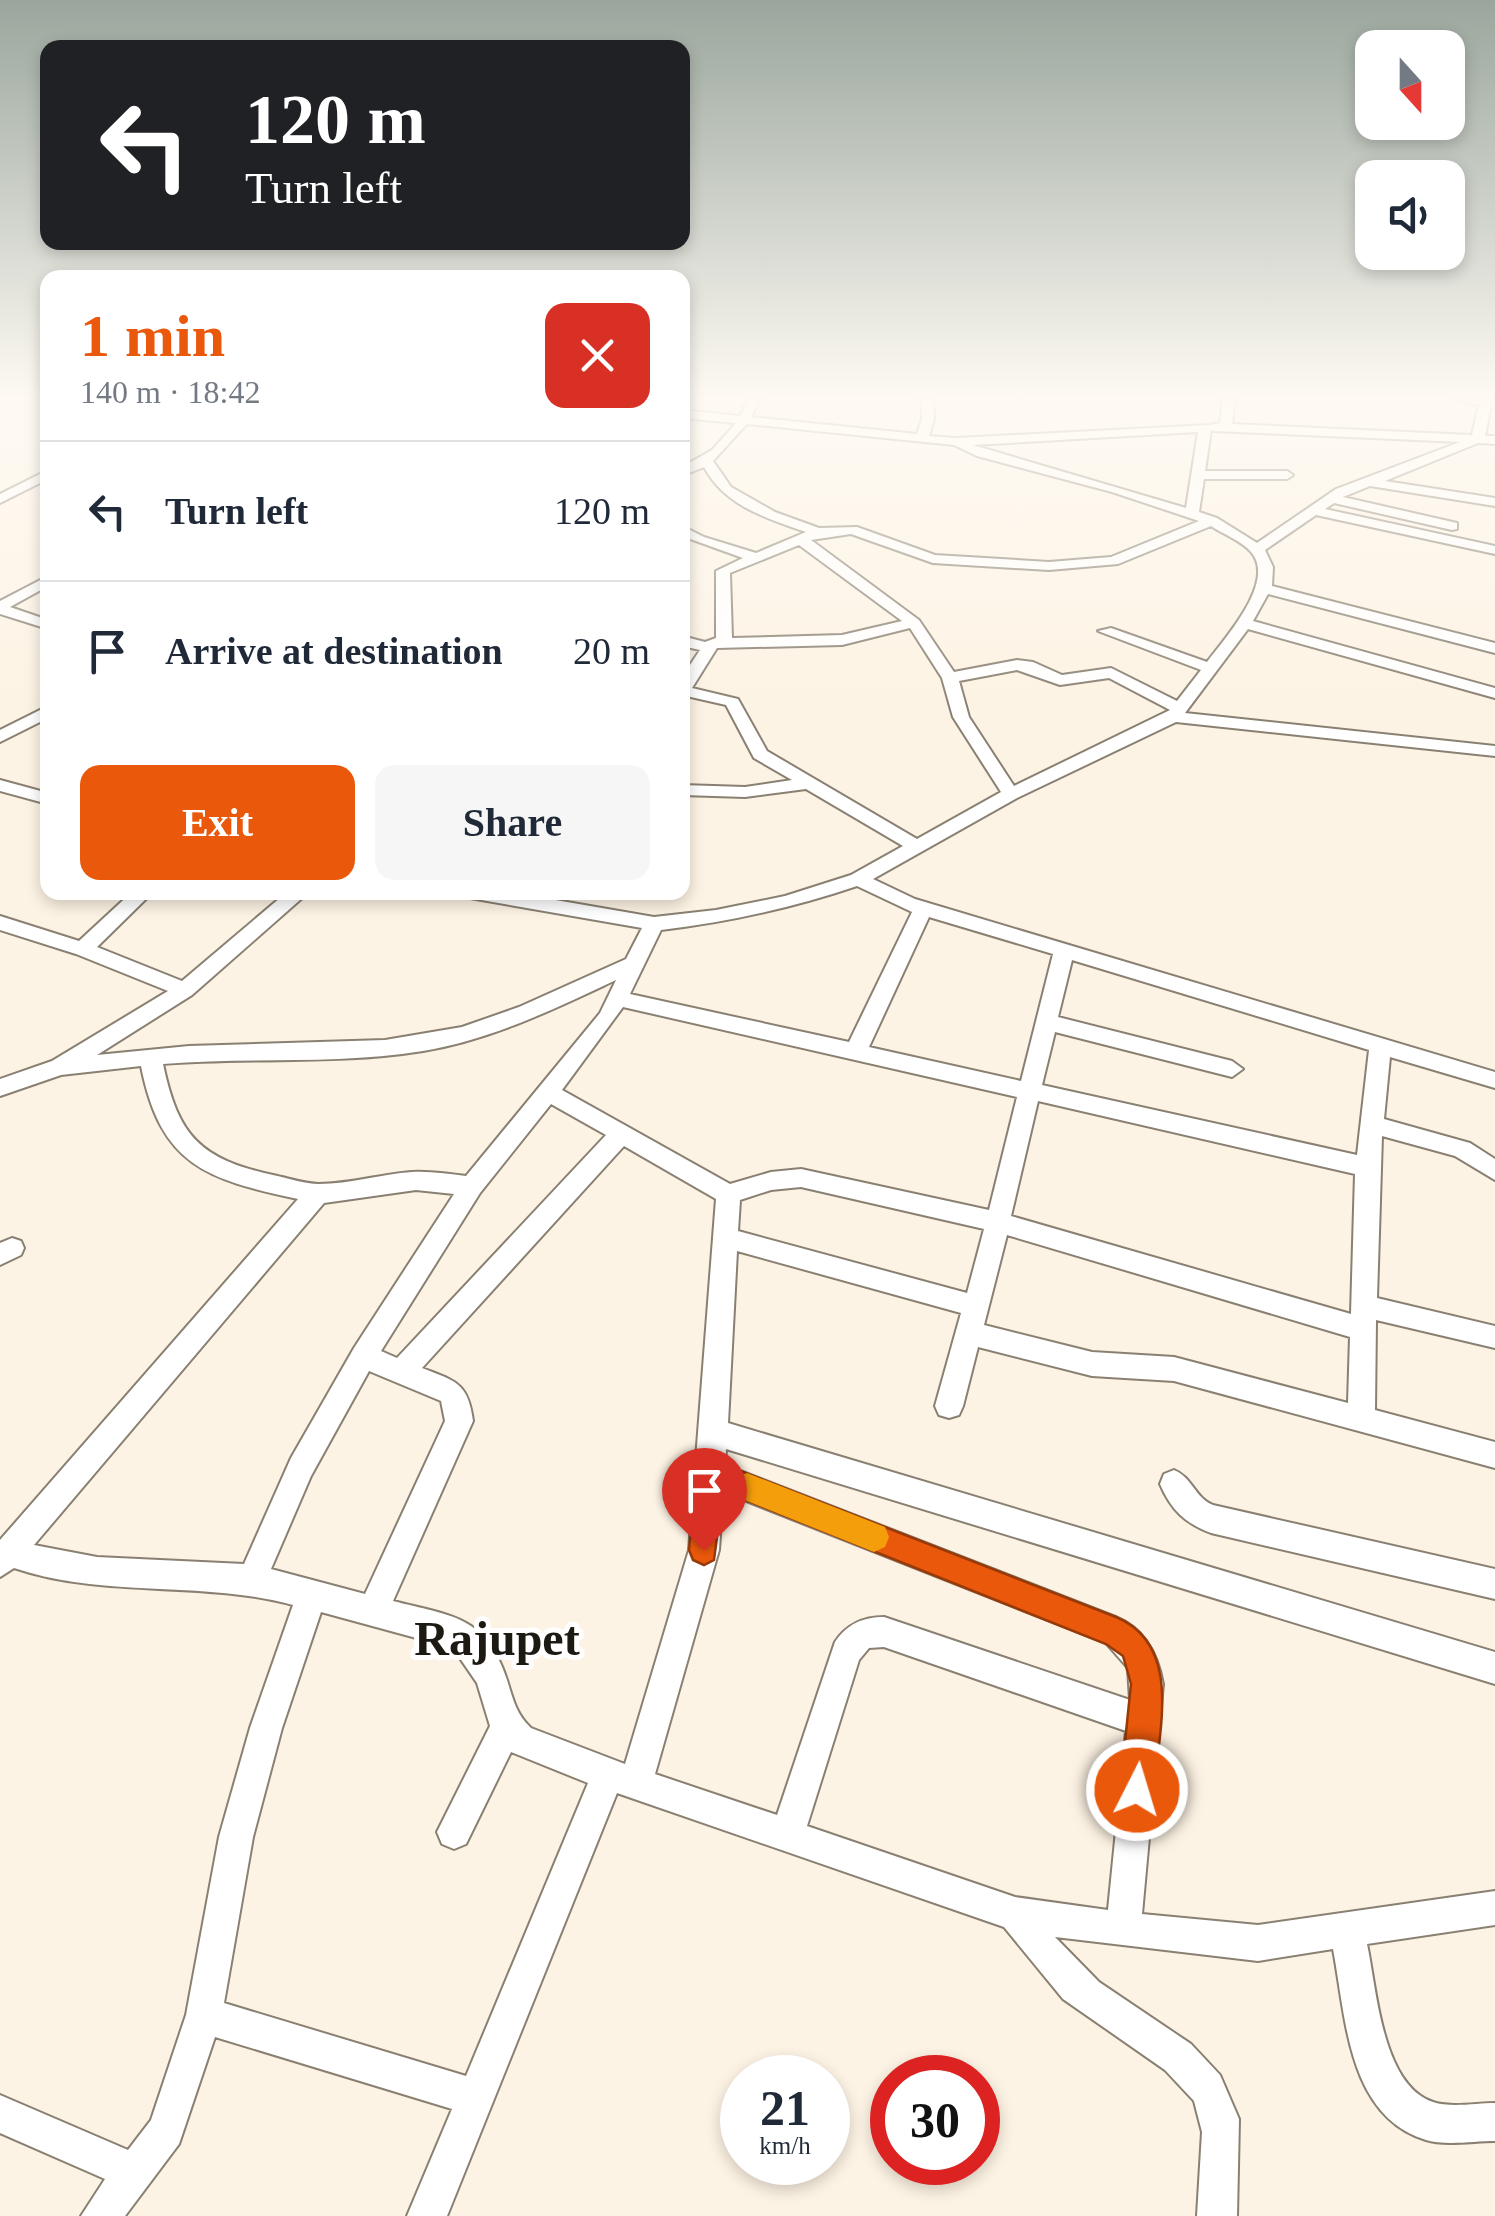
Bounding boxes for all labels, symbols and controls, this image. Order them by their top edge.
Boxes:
north arrow [1355,30,1465,140]
map controls [1355,30,1465,270]
icon: left [80,80,210,210]
text: 120 m [245,81,426,158]
button: sound [1355,160,1465,270]
text: Turn left [245,163,402,213]
text: 1 min [80,303,225,369]
button: close [545,303,650,408]
text: 140 m · 18:42 [80,374,260,410]
icon: left [80,484,135,539]
text: Turn left [165,490,308,532]
text: 120 m [554,490,650,532]
icon: arrive [80,624,135,679]
text: Arrive at destination [165,630,503,672]
text: 20 m [573,630,650,672]
button: Exit [80,765,355,880]
button: Share [375,765,650,880]
pin [662,1448,747,1551]
icon: arrive [677,1463,732,1518]
district label: Rajupet [414,1612,580,1665]
position arrow [1085,1738,1189,1842]
speed limit sign: 30 [870,2055,1000,2185]
text: 21 [760,2080,810,2136]
text: km/h [759,2132,811,2159]

